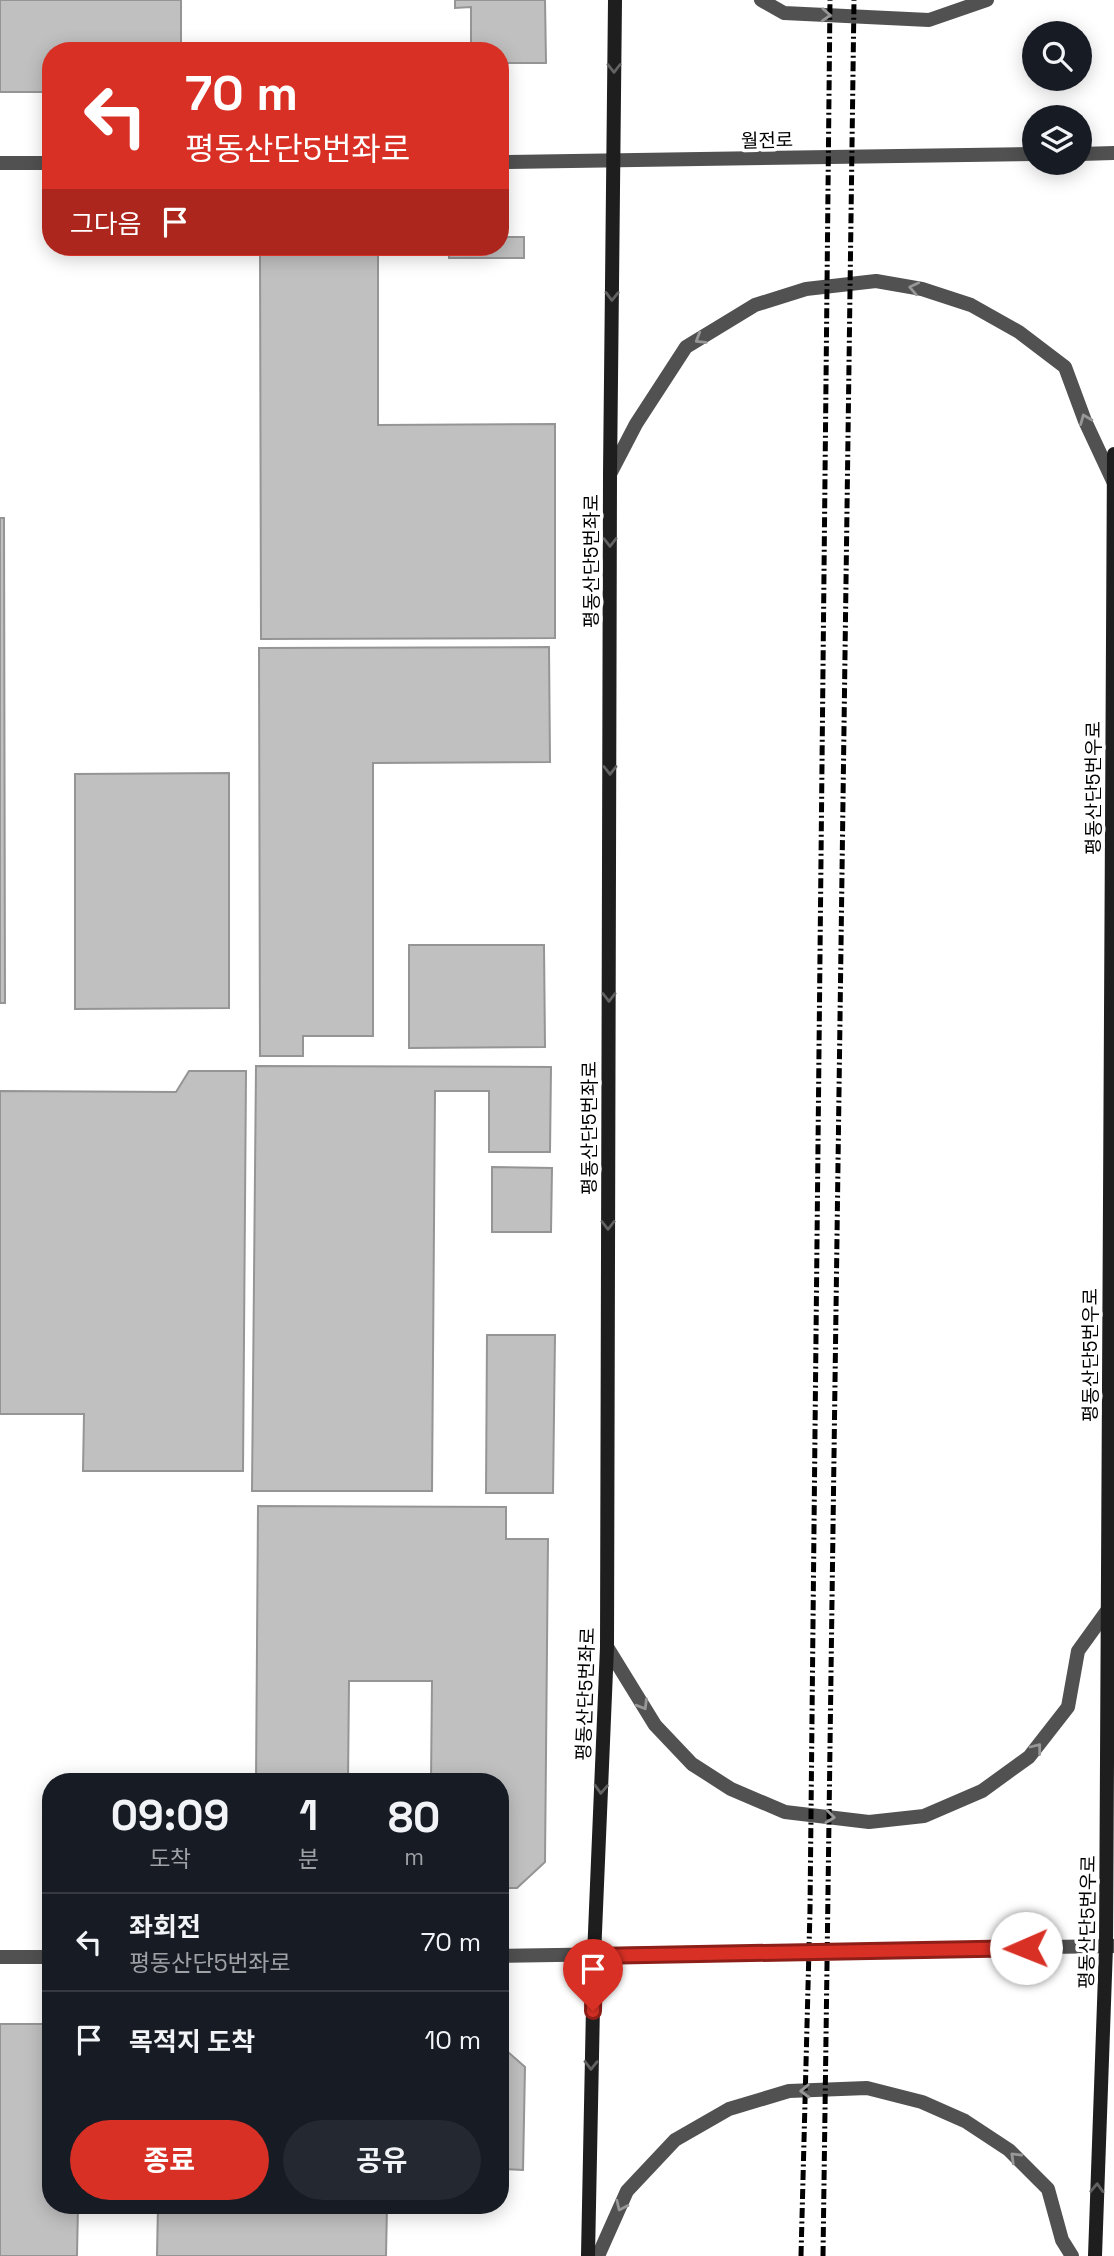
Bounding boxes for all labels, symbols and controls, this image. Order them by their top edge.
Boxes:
one-way arrow [821,7,832,22]
map controls [1022,21,1092,175]
button: search [1022,21,1092,91]
text: 70 m [185,62,298,124]
one-way arrow [607,63,622,74]
icon: left [70,70,161,161]
button: layers [1022,105,1092,175]
street label: 월전로 [741,128,793,153]
text: 평동산단5번좌로 [185,129,410,169]
icon: arrive [156,203,194,241]
text: 그다음 [70,207,142,241]
one-way arrow [908,281,920,296]
one-way arrow [604,291,620,301]
one-way arrow [695,330,708,343]
one-way arrow [1079,414,1093,426]
street label: 평동산단5번좌로 [579,494,604,628]
one-way arrow [602,538,618,548]
street label: 평동산단5번우로 [1081,721,1106,855]
one-way arrow [602,765,618,776]
one-way arrow [601,993,617,1003]
street label: 평동산단5번좌로 [577,1061,602,1195]
one-way arrow [601,1220,616,1231]
street label: 평동산단5번우로 [1078,1288,1103,1422]
street label: 평동산단5번좌로 [571,1627,600,1761]
one-way arrow [634,1698,647,1711]
one-way arrow [1028,1743,1041,1755]
one-way arrow [594,1783,609,1794]
text: 09:09 [111,1789,230,1842]
text: 1 [299,1789,318,1842]
text: 80 [388,1791,440,1844]
one-way arrow [825,1810,836,1825]
text: m [404,1842,424,1872]
text: 도착 [149,1844,191,1874]
text: 분 [298,1844,319,1874]
street label: 평동산단5번우로 [1074,1855,1101,1989]
text: 좌회전 [129,1910,201,1944]
position arrow [989,1911,1063,1985]
icon: left [70,1923,108,1961]
text: 70 m [421,1925,481,1959]
pin [563,1939,623,2011]
text: 평동산단5번좌로 [129,1948,291,1978]
icon: arrive [574,1950,612,1988]
icon: arrive [70,2021,108,2059]
text: 10 m [424,2023,481,2057]
text: 목적지 도착 [129,2025,255,2059]
one-way arrow [584,2060,599,2071]
one-way arrow [800,2083,811,2098]
button: 종료 [70,2120,269,2200]
button: 공유 [283,2120,481,2200]
one-way arrow [1011,2153,1024,2166]
one-way arrow [1090,2182,1105,2193]
one-way arrow [615,2199,629,2211]

